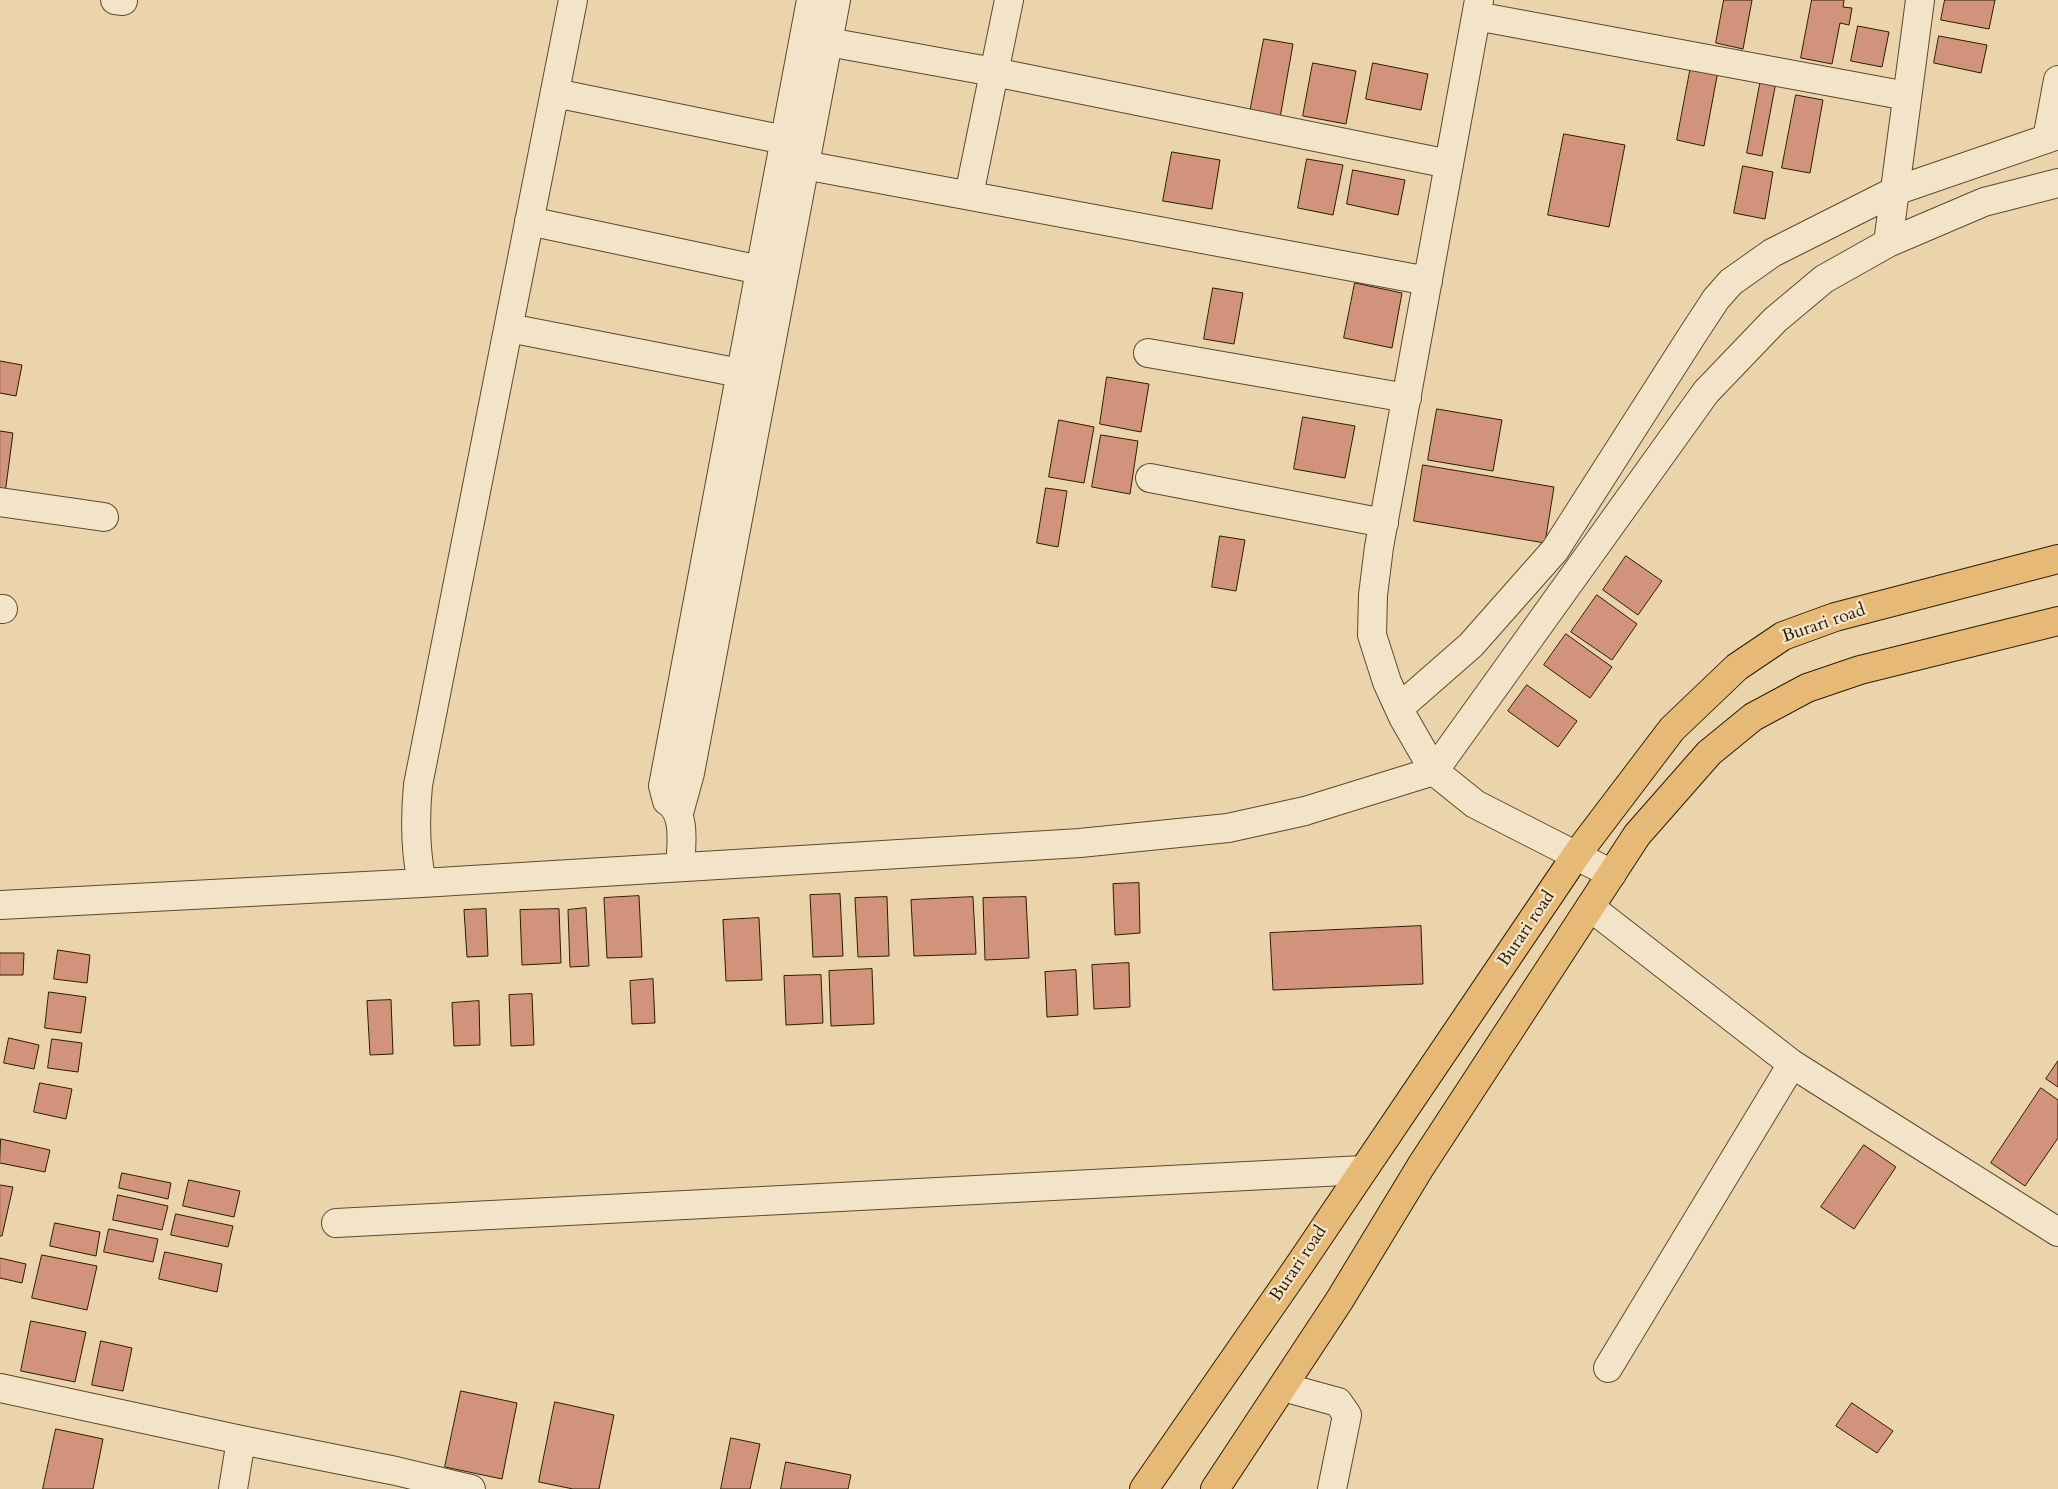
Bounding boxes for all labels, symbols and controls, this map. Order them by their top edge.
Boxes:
street label: Burari road [1780,600,1868,648]
street label: Burari road [1494,887,1560,971]
street label: Burari road [1266,1222,1332,1306]

